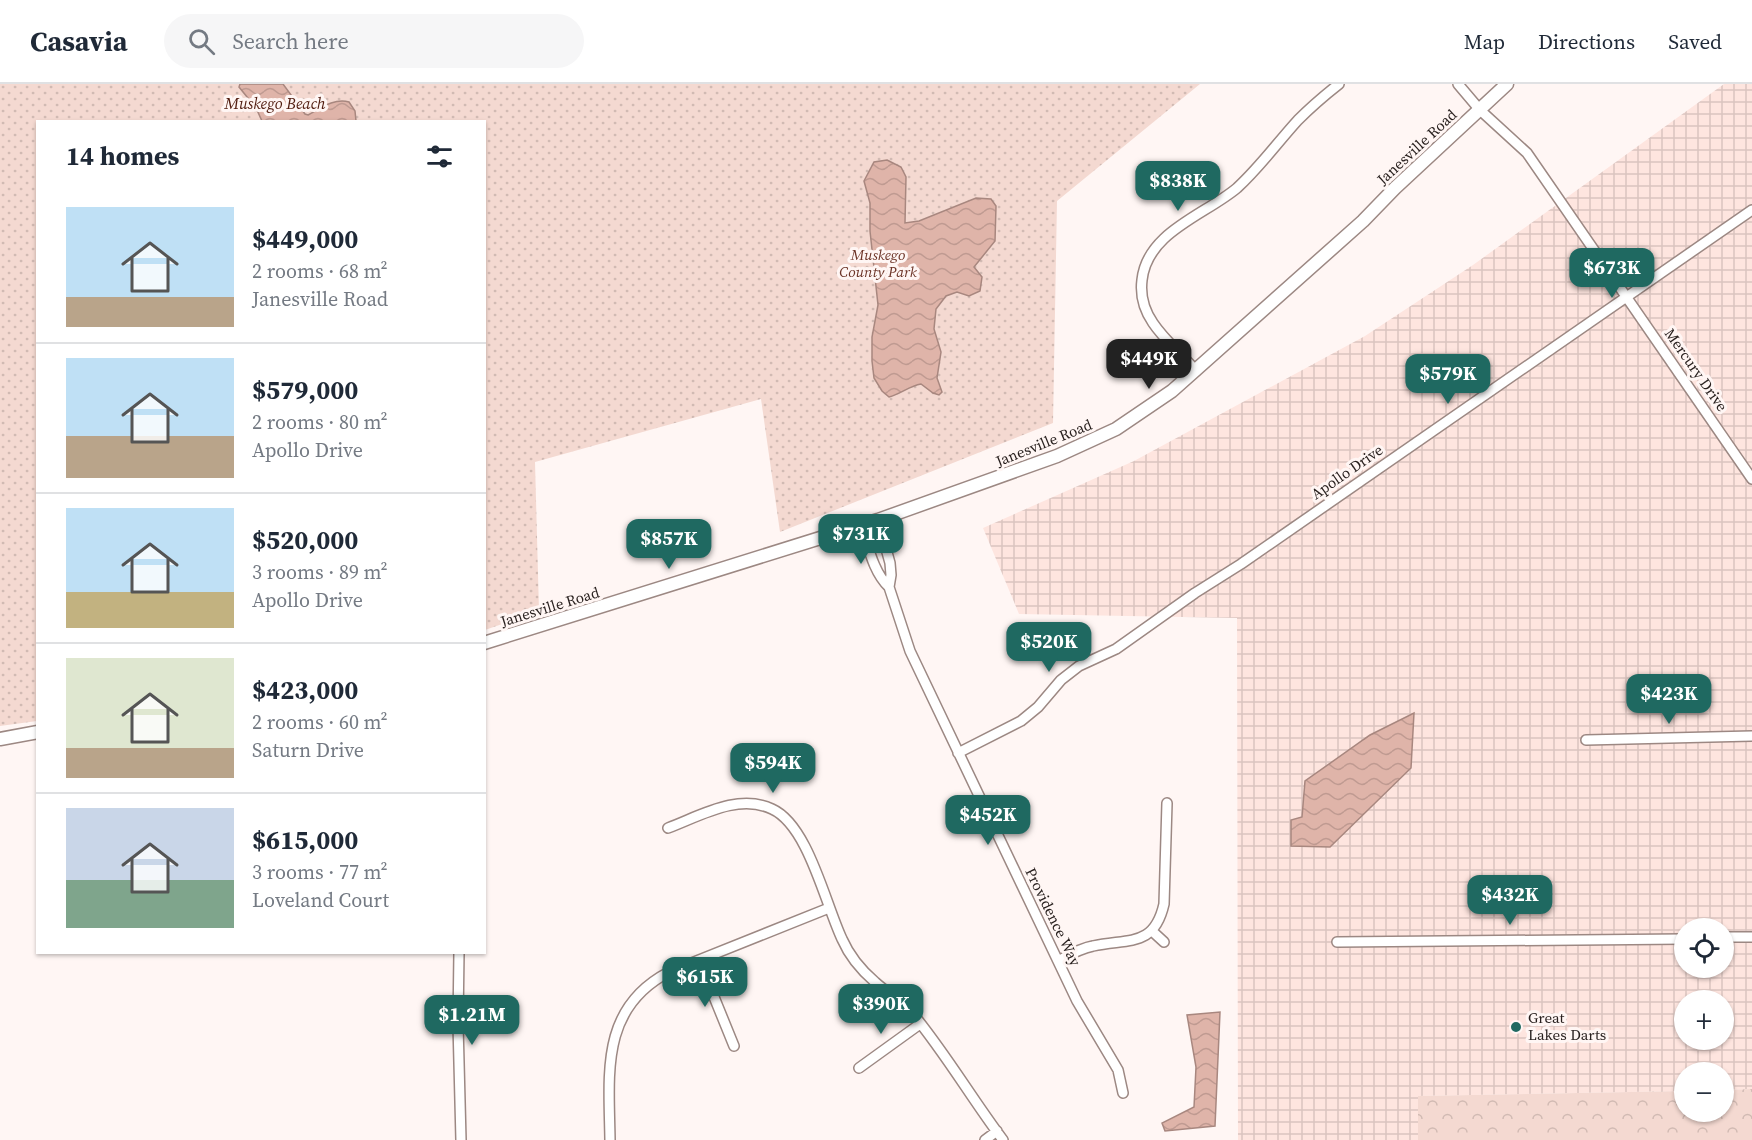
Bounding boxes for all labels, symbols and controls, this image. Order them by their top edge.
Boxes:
search box [164,14,584,68]
text: Casavia [30,22,128,60]
icon: search [185,25,218,58]
text: Search here [233,26,349,56]
text: Map [1464,27,1505,56]
text: Directions [1538,27,1635,56]
text: Saved [1668,27,1722,56]
water label: Muskego Beach [223,92,326,114]
street label: Janesville Road [1371,104,1462,190]
text: 14 homes [66,138,179,174]
icon: filters [423,140,456,173]
pin: $838K [1136,161,1220,212]
text: $838K [1149,166,1207,194]
text: $449,000 [252,221,358,257]
icon: home [114,231,186,303]
park label: Muskego County Park [839,244,918,282]
pin: $673K [1570,248,1654,299]
text: $673K [1583,253,1641,281]
text: 2 rooms · 68 m² [252,257,388,285]
text: Janesville Road [252,285,388,313]
street label: Mercury Drive [1660,324,1733,416]
pin: $449K [1107,339,1191,390]
text: $449K [1120,344,1178,372]
pin: $579K [1406,354,1490,405]
text: $579K [1419,359,1477,387]
text: $579,000 [252,372,358,408]
icon: home [114,382,186,454]
text: 2 rooms · 80 m² [252,408,388,436]
street label: Janesville Road [992,413,1096,472]
text: Apollo Drive [252,436,363,464]
street label: Apollo Drive [1307,439,1387,504]
pin: $731K [819,514,903,565]
pin: $857K [627,519,711,570]
text: $731K [832,519,890,547]
text: $520,000 [252,522,358,558]
text: $857K [640,524,698,552]
icon: home [114,532,186,604]
text: 3 rooms · 89 m² [252,558,388,586]
street label: Janesville Road [497,581,602,632]
text: Apollo Drive [252,586,363,614]
pin: $520K [1007,622,1091,673]
text: $520K [1020,627,1078,655]
text: $423,000 [252,672,358,708]
pin: $423K [1627,674,1711,725]
text: $423K [1640,679,1698,707]
icon: home [114,682,186,754]
text: 2 rooms · 60 m² [252,708,388,736]
text: Saturn Drive [252,736,364,764]
pin: $594K [731,743,815,794]
text: $594K [744,748,802,776]
pin: $452K [946,795,1030,846]
text: $452K [959,800,1017,828]
text: $615,000 [252,822,358,858]
icon: home [114,832,186,904]
text: 3 rooms · 77 m² [252,858,388,886]
street label: Providence Way [1021,864,1086,970]
pin: $432K [1468,875,1552,926]
text: $432K [1481,880,1539,908]
text: Loveland Court [252,886,389,914]
map controls [1674,918,1734,1122]
button: locate [1674,918,1734,978]
pin: $615K [663,957,747,1008]
text: $615K [676,962,734,990]
pin: $390K [839,984,923,1035]
text: $390K [852,989,910,1017]
button: + [1674,990,1734,1050]
pin: $1.21M [423,995,521,1046]
text: $1.21M [438,1000,506,1028]
place label: Great Lakes Darts [1528,1007,1606,1045]
marker: Great Lakes Darts [1509,1020,1523,1034]
button: − [1674,1062,1734,1122]

